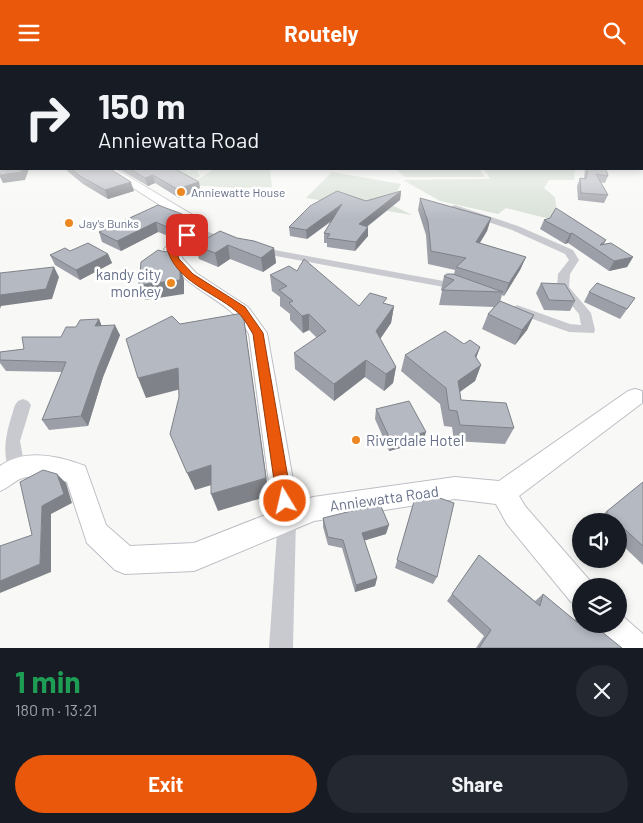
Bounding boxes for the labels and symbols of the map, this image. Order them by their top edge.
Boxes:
place label: Anniewatte House [191,185,285,199]
marker: Anniewatte House [175,186,187,198]
pin [166,214,208,256]
place label: Jay's Bunks [79,216,139,230]
marker: Jay's Bunks [63,217,75,229]
place label: kandy city monkey [96,265,161,300]
marker: kandy city monkey [165,277,177,289]
place label: Riverdale Hotel [366,431,464,449]
marker: Riverdale Hotel [350,434,362,446]
position arrow [258,474,310,526]
street label: Anniewatta Road [328,481,440,515]

